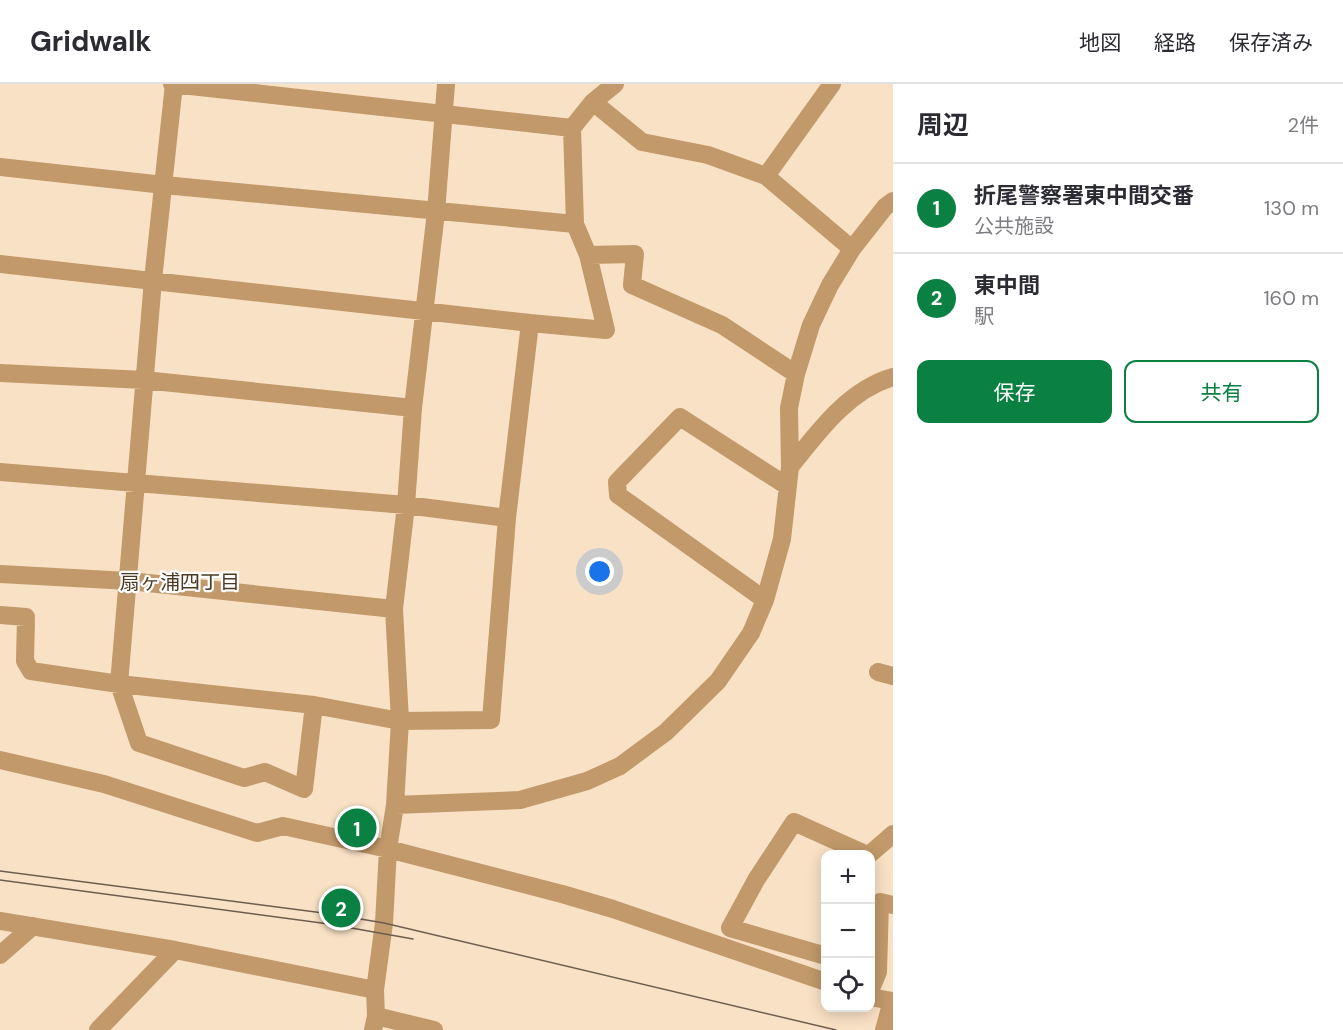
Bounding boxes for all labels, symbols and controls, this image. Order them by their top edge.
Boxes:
text: Gridwalk [30,23,152,60]
text: 地図 [1079,29,1121,57]
text: 経路 [1154,29,1196,57]
text: 保存済み [1229,29,1313,57]
text: 周辺 [917,108,969,142]
text: 2件 [1287,112,1319,138]
text: 折尾警察署東中間交番 [974,181,1194,210]
text: 1 [933,195,940,221]
text: 130 m [1264,195,1319,221]
text: 公共施設 [974,213,1054,239]
text: 東中間 [974,271,1040,300]
text: 2 [931,285,942,311]
text: 160 m [1263,285,1319,311]
text: 駅 [974,303,994,329]
button: 保存 [917,360,1112,423]
button: 共有 [1124,360,1319,423]
your location [585,557,614,586]
district label: 扇ヶ浦四丁目 [120,569,240,595]
pin: 1 [338,806,376,850]
map controls [821,850,875,1012]
button: + [821,850,875,904]
pin: 2 [322,886,360,930]
button: − [821,904,875,958]
button: locate [821,958,875,1012]

